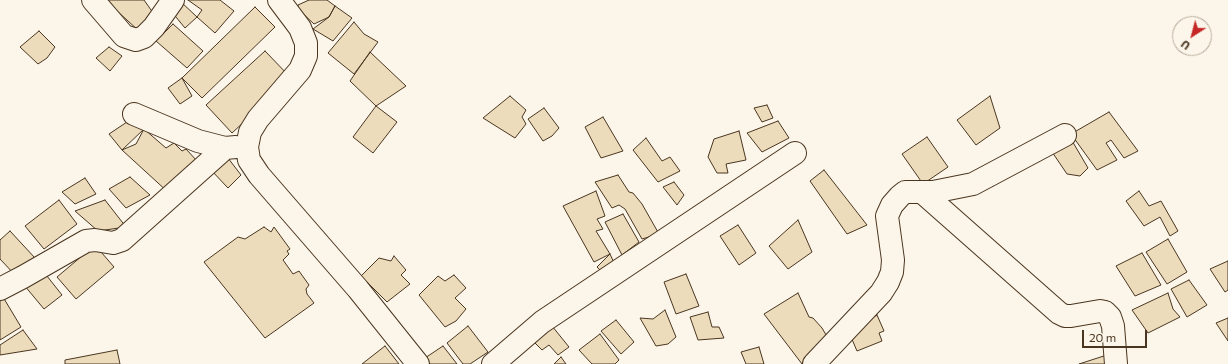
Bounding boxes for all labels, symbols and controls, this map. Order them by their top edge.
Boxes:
north arrow [1172,16,1212,56]
text: U [1178,38,1192,53]
scale bar [1084,322,1149,348]
text: 20 m [1089,330,1116,344]

